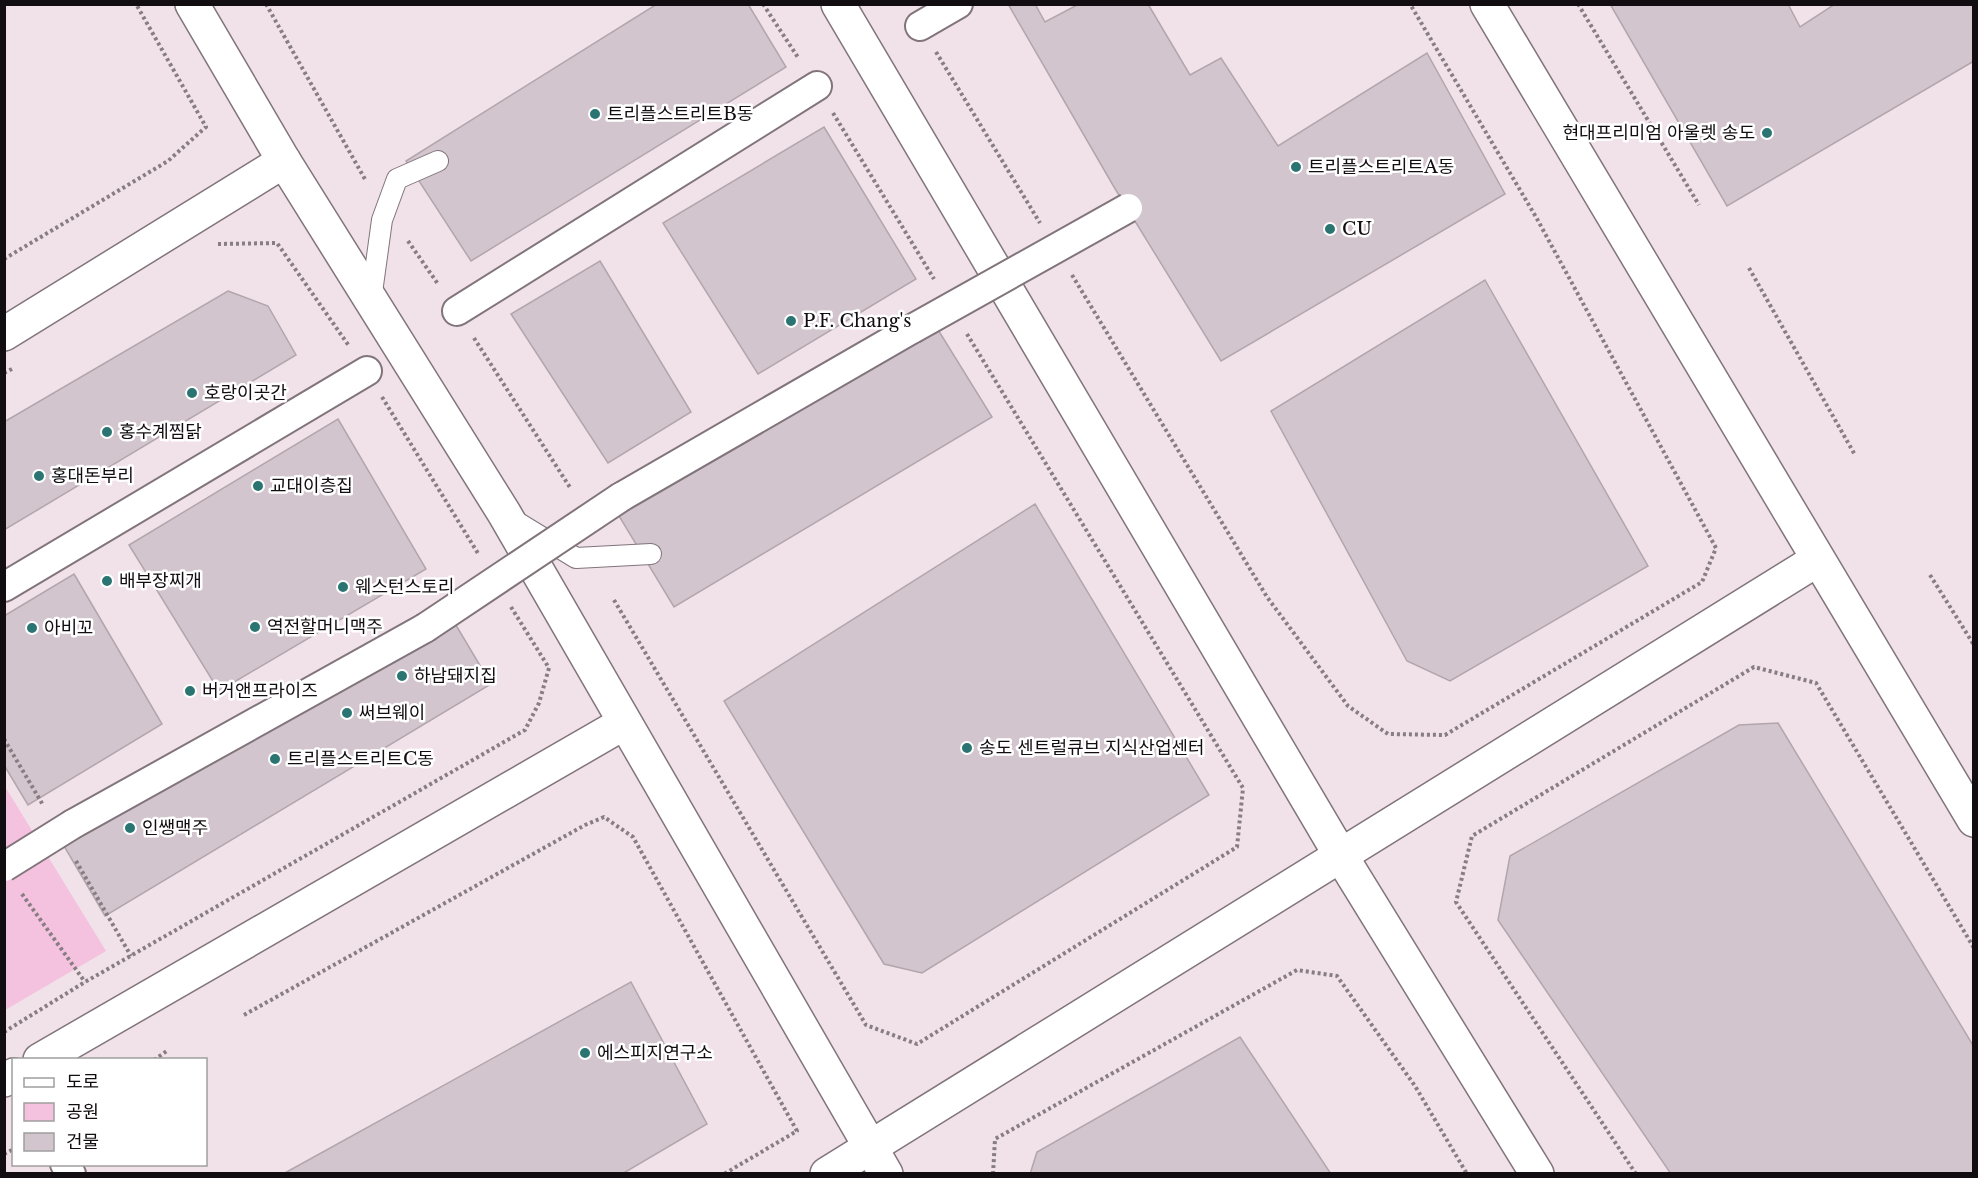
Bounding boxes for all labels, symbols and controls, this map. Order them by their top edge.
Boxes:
place label: 트리플스트리트B동 [607,103,753,125]
marker: 트리플스트리트B동 [588,107,602,121]
place label: 현대프리미엄 아울렛 송도 [1563,122,1755,144]
marker: 현대프리미엄 아울렛 송도 [1760,126,1774,140]
place label: 트리플스트리트A동 [1308,156,1454,178]
marker: 트리플스트리트A동 [1289,160,1303,174]
place label: CU [1342,218,1372,240]
marker: CU [1323,222,1337,236]
place label: P.F. Chang's [803,310,911,332]
marker: P.F. Chang's [784,314,798,328]
place label: 호랑이곳간 [204,382,287,404]
marker: 호랑이곳간 [185,386,199,400]
place label: 홍수계찜닭 [119,421,202,443]
marker: 홍수계찜닭 [100,425,114,439]
place label: 홍대돈부리 [51,465,134,487]
marker: 홍대돈부리 [32,469,46,483]
place label: 교대이층집 [270,475,353,497]
marker: 교대이층집 [251,479,265,493]
place label: 배부장찌개 [119,570,202,592]
marker: 배부장찌개 [100,574,114,588]
place label: 웨스턴스토리 [355,576,454,598]
marker: 웨스턴스토리 [336,580,350,594]
place label: 역전할머니맥주 [267,616,383,638]
place label: 아비꼬 [44,617,94,639]
marker: 역전할머니맥주 [248,620,262,634]
marker: 아비꼬 [25,621,39,635]
place label: 하남돼지집 [414,665,497,687]
marker: 하남돼지집 [395,669,409,683]
place label: 버거앤프라이즈 [202,680,318,702]
marker: 버거앤프라이즈 [183,684,197,698]
place label: 써브웨이 [359,702,425,724]
marker: 써브웨이 [340,706,354,720]
place label: 송도 센트럴큐브 지식산업센터 [979,737,1205,759]
marker: 송도 센트럴큐브 지식산업센터 [960,741,974,755]
place label: 트리플스트리트C동 [287,748,434,770]
marker: 트리플스트리트C동 [268,752,282,766]
place label: 인쌩맥주 [142,817,208,839]
marker: 인쌩맥주 [123,821,137,835]
place label: 에스피지연구소 [597,1042,713,1064]
marker: 에스피지연구소 [578,1046,592,1060]
legend [12,1058,207,1166]
text: 도로 [66,1071,99,1093]
text: 공원 [66,1101,99,1123]
text: 건물 [66,1131,99,1153]

